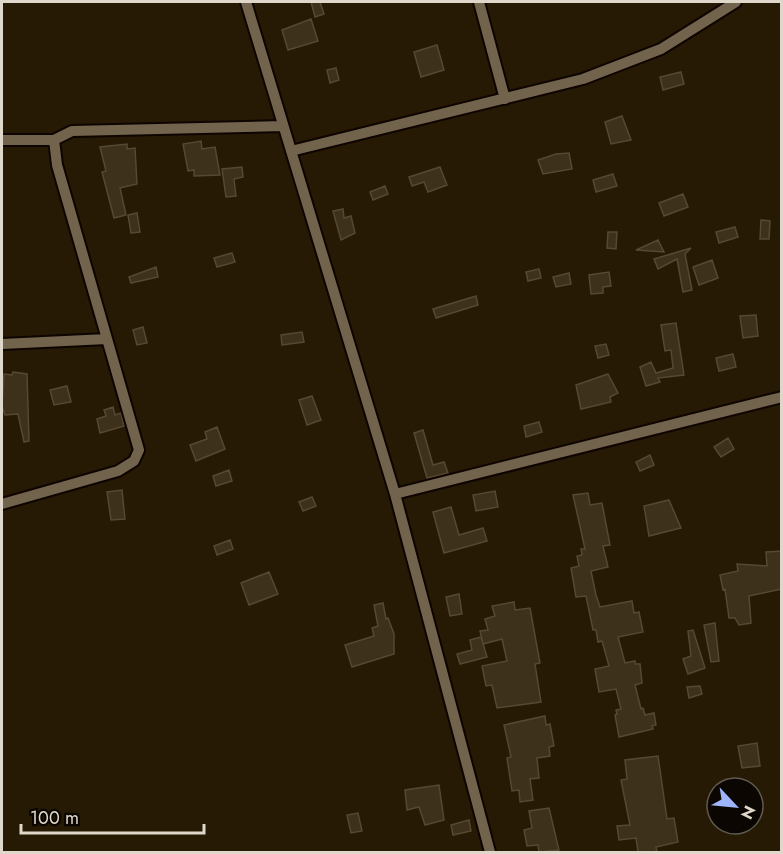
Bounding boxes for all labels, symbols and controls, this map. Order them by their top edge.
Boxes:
north arrow [705,776,765,836]
scale bar [21,797,204,835]
text: N [735,802,761,823]
text: 100 m [30,805,79,831]

